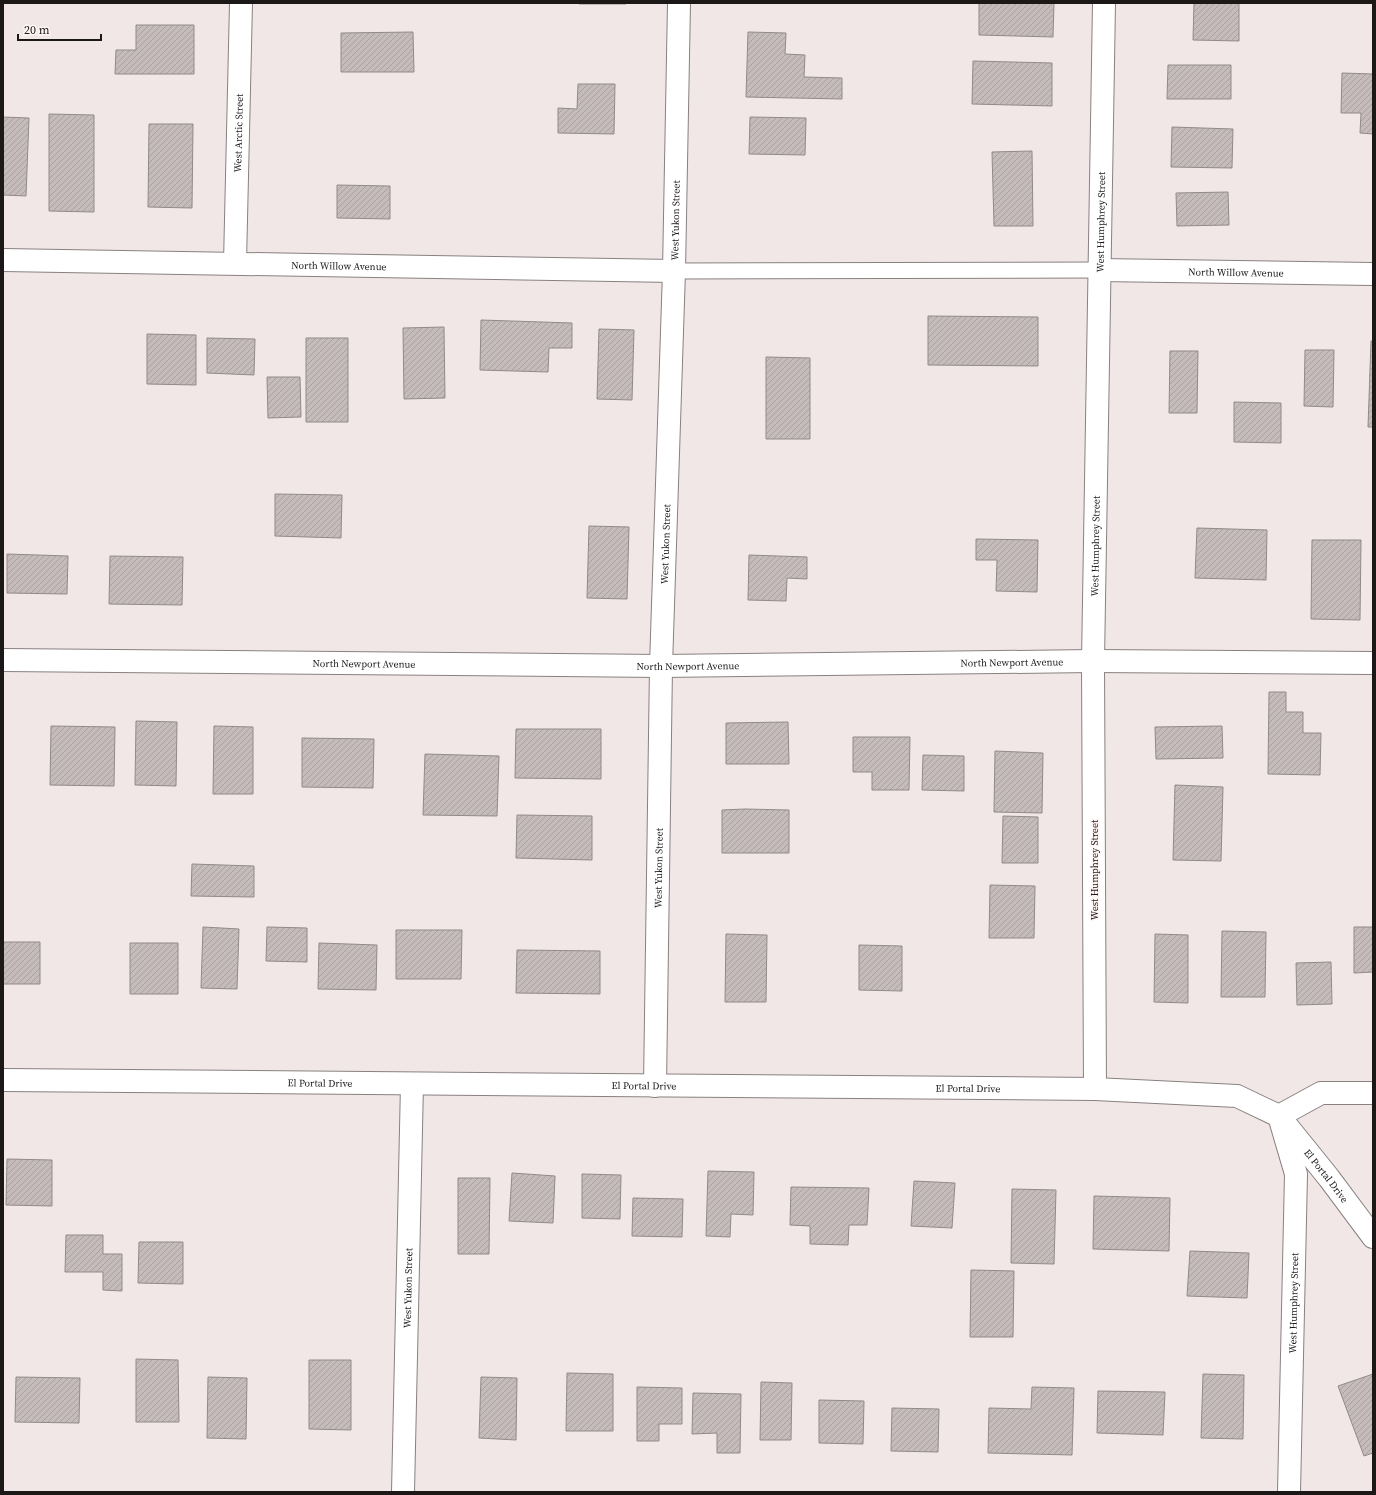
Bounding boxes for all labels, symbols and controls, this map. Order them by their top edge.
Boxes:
scale bar [18,16,101,42]
text: 20 m [24,22,50,38]
street label: West Arctic Street [231,93,246,173]
street label: West Humphrey Street [1093,171,1108,272]
street label: West Yukon Street [668,179,683,260]
street label: North Willow Avenue [291,259,387,273]
street label: North Willow Avenue [1188,265,1284,280]
street label: West Humphrey Street [1088,495,1103,596]
street label: West Yukon Street [658,503,673,584]
street label: North Newport Avenue [960,655,1063,670]
street label: North Newport Avenue [312,657,415,671]
street label: North Newport Avenue [636,659,739,673]
street label: West Humphrey Street [1088,819,1101,920]
street label: West Yukon Street [652,827,666,908]
street label: El Portal Drive [288,1076,352,1090]
street label: El Portal Drive [612,1079,676,1093]
street label: El Portal Drive [936,1082,1000,1095]
street label: El Portal Drive [1301,1146,1351,1205]
street label: West Yukon Street [401,1247,415,1328]
street label: West Humphrey Street [1286,1252,1301,1353]

